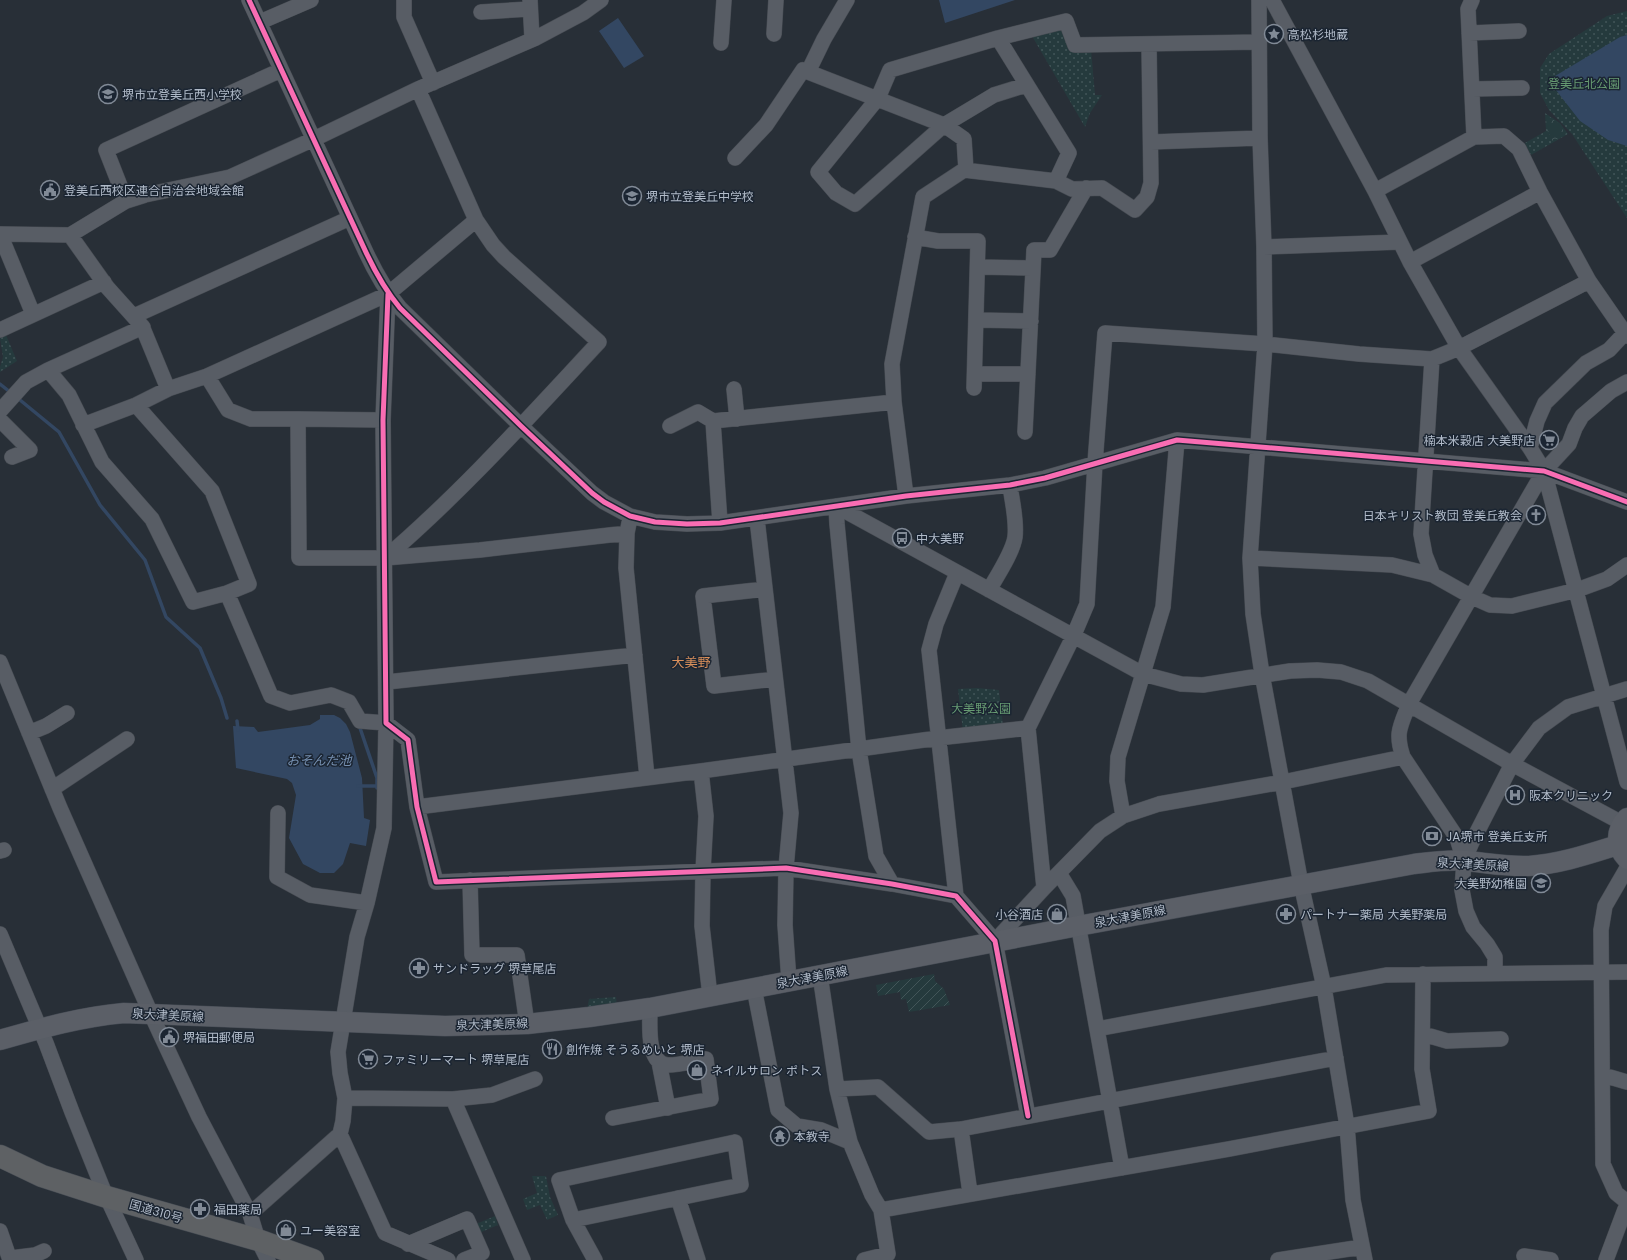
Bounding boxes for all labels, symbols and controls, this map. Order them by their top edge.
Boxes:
place icon: 高松杉地蔵 [1263,23,1285,45]
place label: 高松杉地蔵 [1288,26,1348,43]
park label: 登美丘北公園 [1548,75,1620,92]
school or university icon: 堺市立登美丘西小学校 [97,83,119,105]
place label: 堺市立登美丘西小学校 [122,86,242,103]
public building icon: 登美丘西校区連合自治会地域会館 [39,179,61,201]
place label: 登美丘西校区連合自治会地域会館 [64,182,244,199]
school or university icon: 堺市立登美丘中学校 [621,185,643,207]
place label: 堺市立登美丘中学校 [646,188,754,205]
supermarket icon: 楠本米穀店 大美野店 [1538,429,1560,451]
place label: 楠本米穀店 大美野店 [1424,432,1535,449]
church icon: 日本キリスト教団 登美丘教会 [1525,504,1547,526]
place label: 日本キリスト教団 登美丘教会 [1363,507,1522,524]
bus stop icon: 中大美野 [891,527,913,549]
place label: 中大美野 [916,530,964,547]
district label: 大美野 [671,653,711,672]
park label: 大美野公園 [951,700,1011,717]
water label: おそんだ池 [286,751,353,770]
hospital icon: 阪本クリニック [1504,784,1526,806]
place label: 阪本クリニック [1529,787,1613,804]
bank icon: JA堺市 登美丘支所 [1421,825,1443,847]
place label: JA堺市 登美丘支所 [1446,828,1548,845]
street label: 泉大津美原線 [1437,854,1509,874]
school or university icon: 大美野幼稚園 [1530,872,1552,894]
place label: 大美野幼稚園 [1455,875,1527,892]
street label: 泉大津美原線 [1093,901,1167,931]
shop icon: 小谷酒店 [1046,903,1068,925]
pharmacy icon: パートナー薬局 大美野薬局 [1275,903,1297,925]
place label: 小谷酒店 [995,906,1043,923]
place label: パートナー薬局 大美野薬局 [1300,906,1447,923]
pharmacy icon: サンドラッグ 堺草尾店 [408,957,430,979]
place label: サンドラッグ 堺草尾店 [433,960,556,977]
street label: 泉大津美原線 [775,962,849,992]
street label: 泉大津美原線 [132,1005,204,1025]
street label: 泉大津美原線 [456,1014,528,1034]
public building icon: 堺福田郵便局 [158,1026,180,1048]
place label: 堺福田郵便局 [183,1029,255,1046]
restaurant icon: 創作焼 そうるめいと 堺店 [541,1038,563,1060]
place label: 創作焼 そうるめいと 堺店 [566,1041,704,1058]
supermarket icon: ファミリーマート 堺草尾店 [357,1048,379,1070]
place label: ファミリーマート 堺草尾店 [382,1051,529,1068]
shop icon: ネイルサロン ポトス [686,1059,708,1081]
place label: ネイルサロン ポトス [711,1062,822,1079]
temple icon: 本教寺 [769,1125,791,1147]
place label: 本教寺 [794,1128,830,1145]
street label: 国道310号 [127,1195,185,1227]
pharmacy icon: 福田薬局 [189,1198,211,1220]
place label: 福田薬局 [214,1201,262,1218]
shop icon: ユー美容室 [275,1219,297,1241]
place label: ユー美容室 [300,1222,360,1239]

